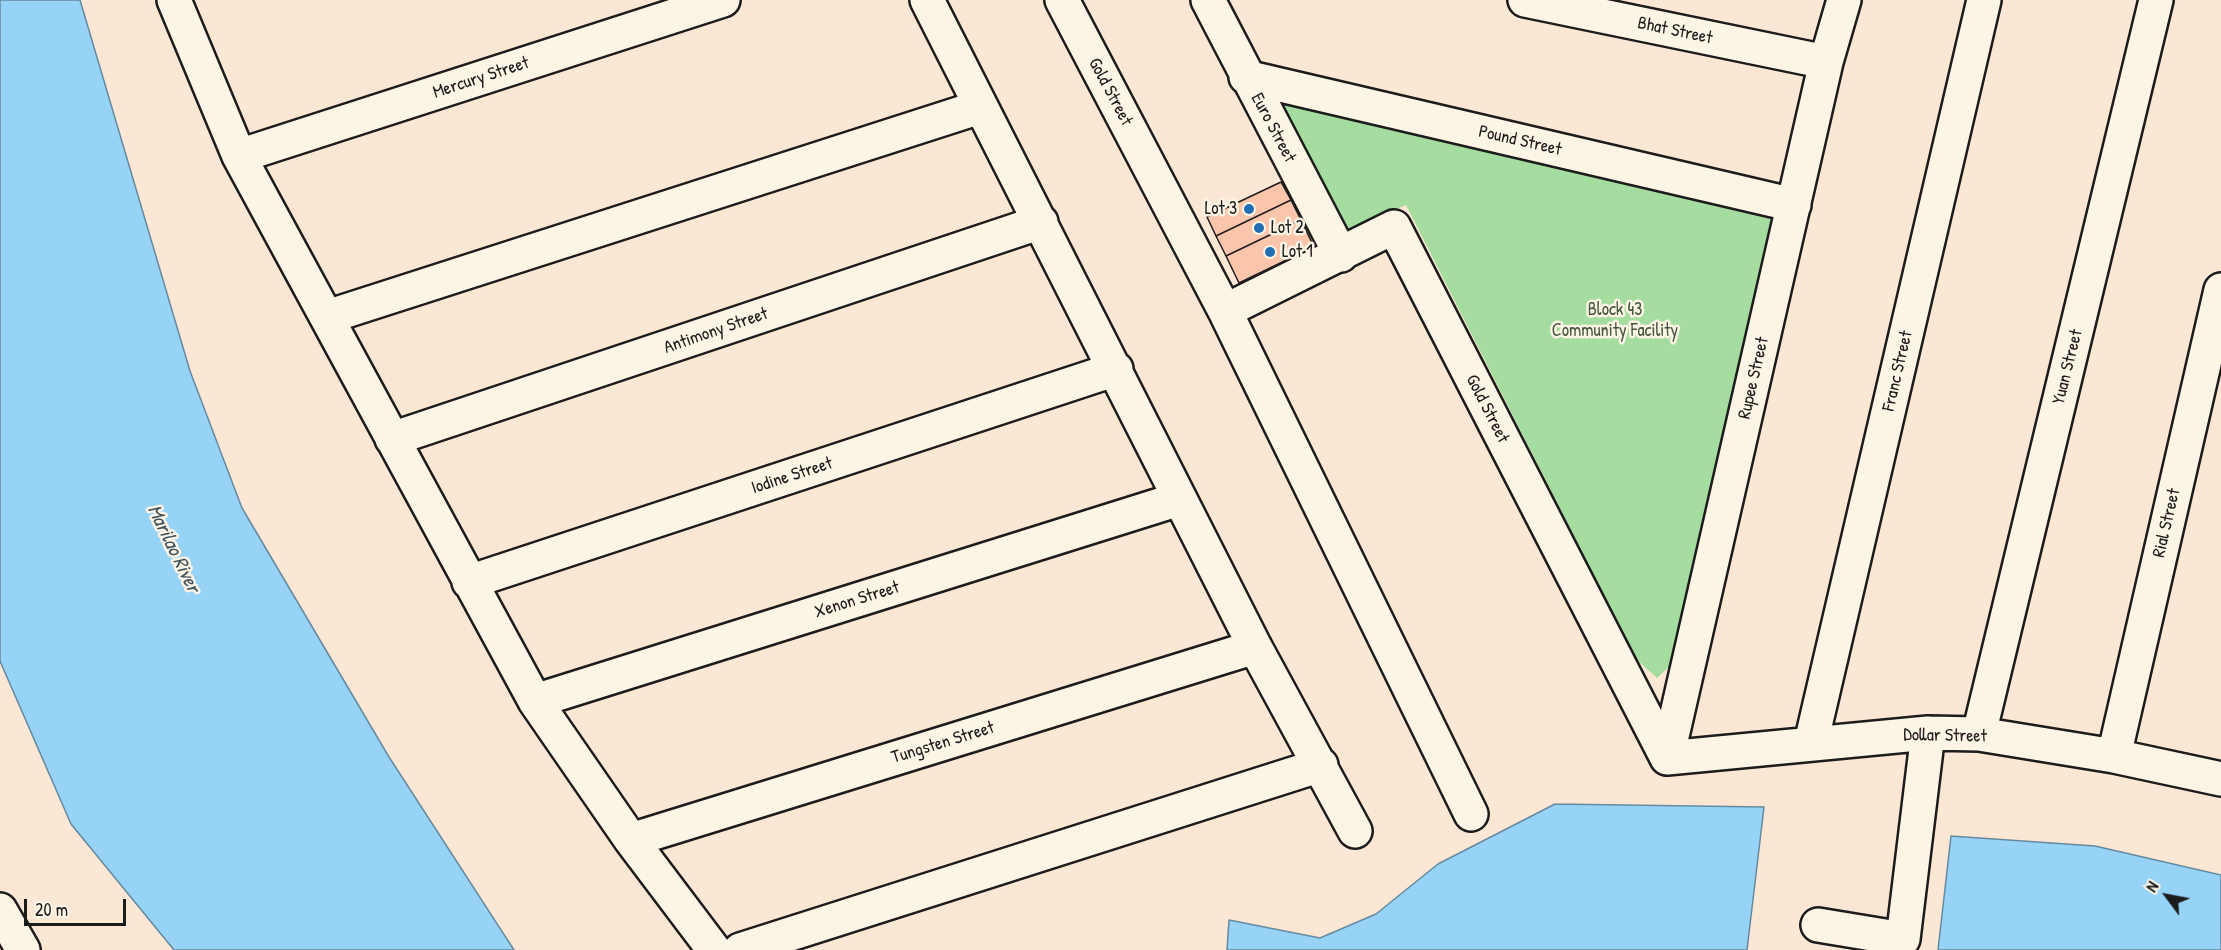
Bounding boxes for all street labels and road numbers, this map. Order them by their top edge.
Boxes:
street label: Bhat Street [1636,13,1714,49]
street label: Mercury Street [430,52,532,104]
street label: Gold Street [1083,54,1137,130]
street label: Euro Street [1246,90,1300,166]
street label: Pound Street [1476,121,1564,161]
street label: Antimony Street [661,303,771,359]
street label: Yuan Street [2048,327,2088,407]
street label: Franc Street [1878,329,1918,413]
street label: Rupee Street [1734,335,1774,421]
street label: Gold Street [1461,371,1513,447]
street label: Iodine Street [749,453,835,499]
street label: Rial Street [2149,486,2185,560]
street label: Xenon Street [812,577,902,623]
street label: Tungsten Street [889,717,997,769]
street label: Dollar Street [1903,724,1987,748]

